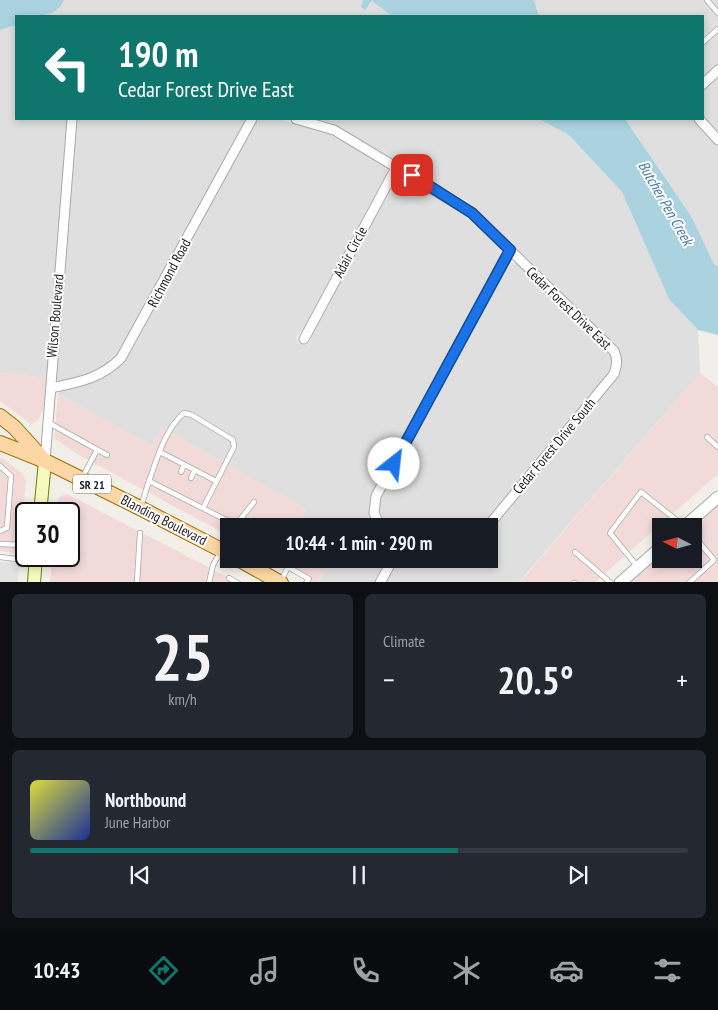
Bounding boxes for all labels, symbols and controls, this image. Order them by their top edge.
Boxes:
text: 190 m [118,31,199,77]
icon: left [35,35,100,100]
text: Cedar Forest Drive East [118,75,294,103]
pin [391,154,433,196]
water label: Butcher Pen Creek [634,157,699,250]
icon: arrive [398,161,426,189]
street label: Adair Circle [329,223,371,281]
street label: Richmond Road [143,236,195,310]
street label: Cedar Forest Drive East [523,263,616,353]
street label: Wilson Boulevard [42,273,68,359]
street label: Cedar Forest Drive South [509,394,599,498]
position arrow [367,437,419,489]
road number: SR 21 [73,474,111,494]
street label: Blanding Boulevard [118,491,210,549]
speed limit sign: 30 [15,502,80,567]
north arrow [652,518,702,568]
map controls [652,518,702,568]
text: 10:44 · 1 min · 290 m [286,531,432,555]
text: 25 [151,614,214,698]
text: Climate [383,631,425,651]
text: 20.5° [497,655,574,704]
text: − [383,661,395,698]
text: + [676,661,688,698]
text: km/h [168,689,197,709]
text: Northbound [105,788,186,812]
text: June Harbor [105,812,170,832]
icon: previous [126,861,154,889]
icon: pause [345,861,373,889]
icon: next [564,861,592,889]
icon: directions [146,953,181,988]
icon: music [247,953,282,988]
icon: phone [348,953,383,988]
icon: climate [449,953,484,988]
icon: car [549,953,584,988]
icon: filters [650,953,685,988]
text: 10:43 [33,956,80,984]

